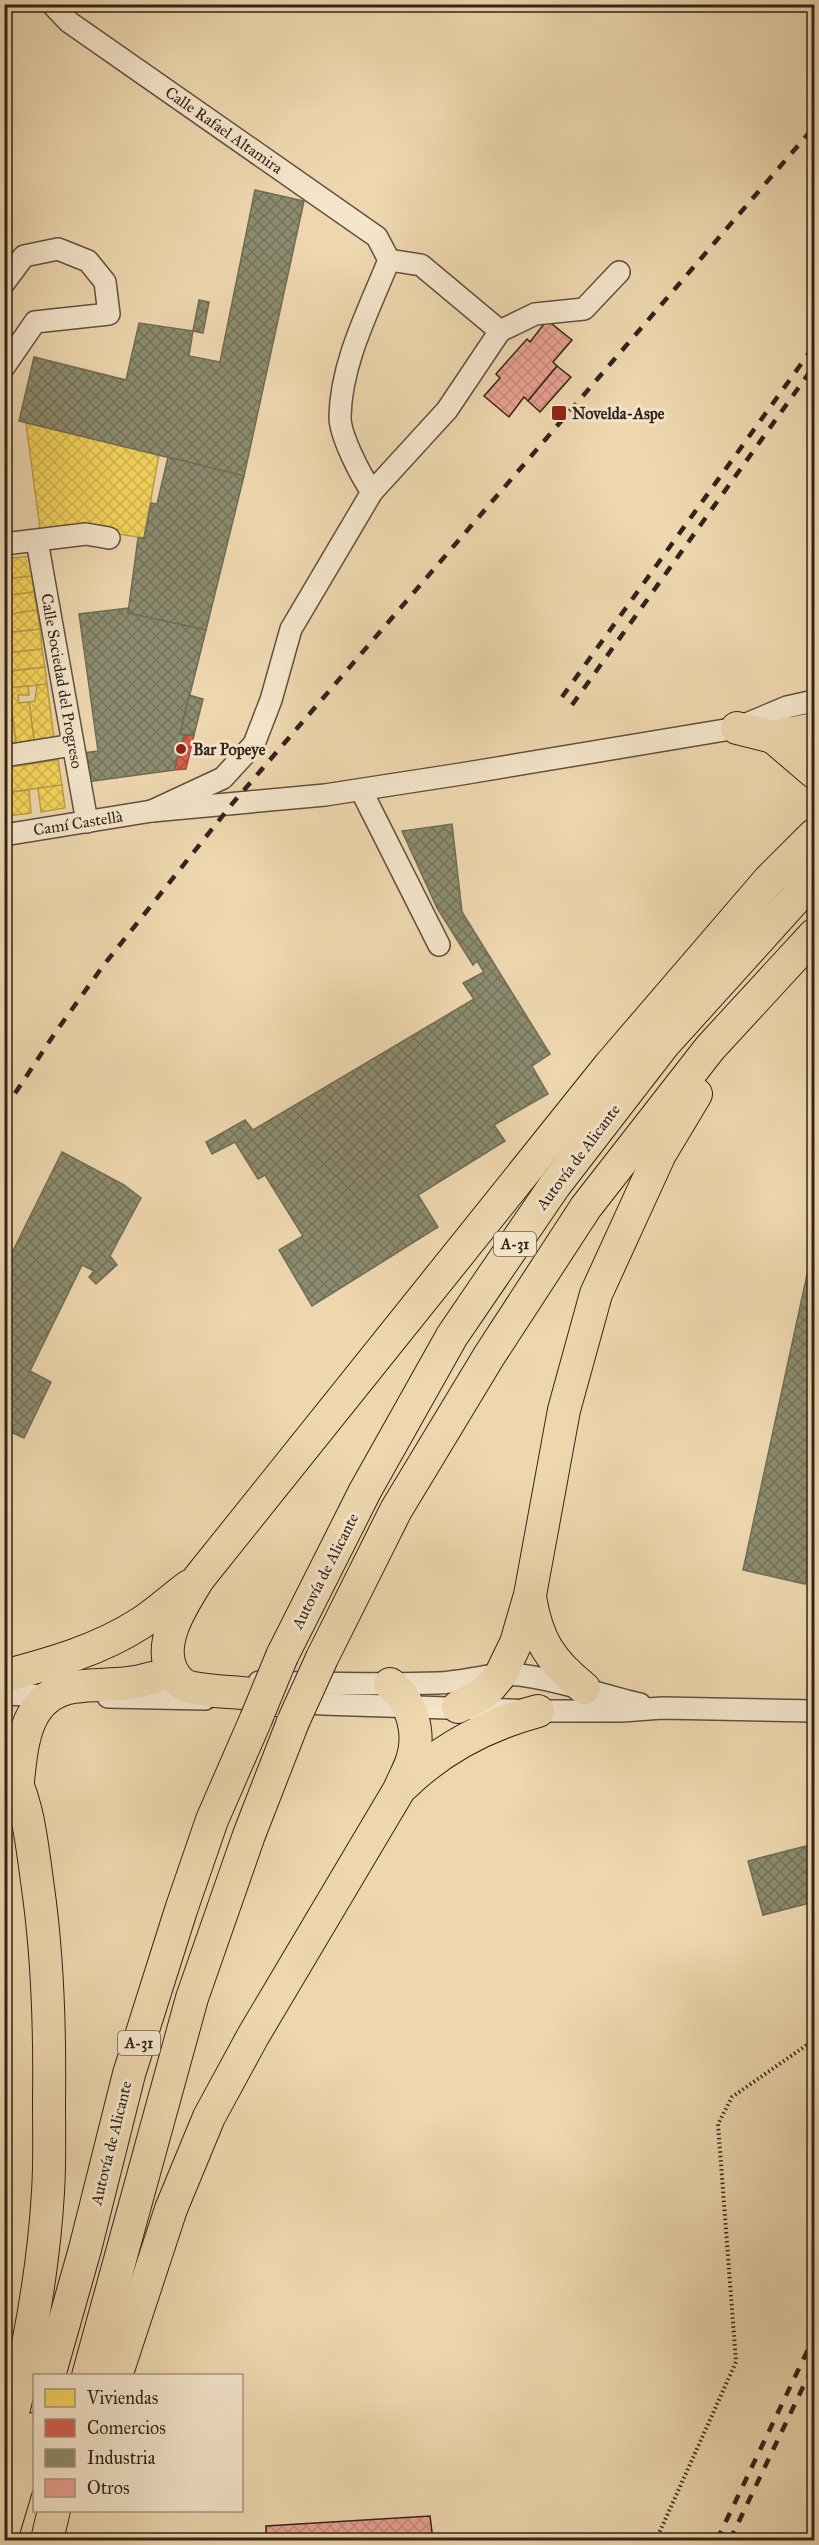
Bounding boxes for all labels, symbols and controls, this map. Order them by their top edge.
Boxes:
street label: Calle Rafael Altamira [162,82,287,178]
marker: Novelda-Aspe [550,404,568,422]
place label: Novelda-Aspe [572,404,665,424]
street label: Calle Sociedad del Progreso [36,592,87,770]
place label: Bar Popeye [193,740,266,760]
marker: Bar Popeye [174,742,188,756]
street label: Camí Castellà [32,807,124,839]
street label: Autovía de Alicante [532,1100,624,1214]
road number: A-31 [494,1232,536,1256]
street label: Autovía de Alicante [287,1510,362,1633]
road number: A-31 [118,2031,160,2055]
street label: Autovía de Alicante [86,2079,136,2208]
legend [33,2374,243,2512]
text: Viviendas [86,2387,158,2409]
text: Comercios [87,2417,166,2439]
text: Industria [87,2447,156,2469]
text: Otros [87,2477,130,2499]

